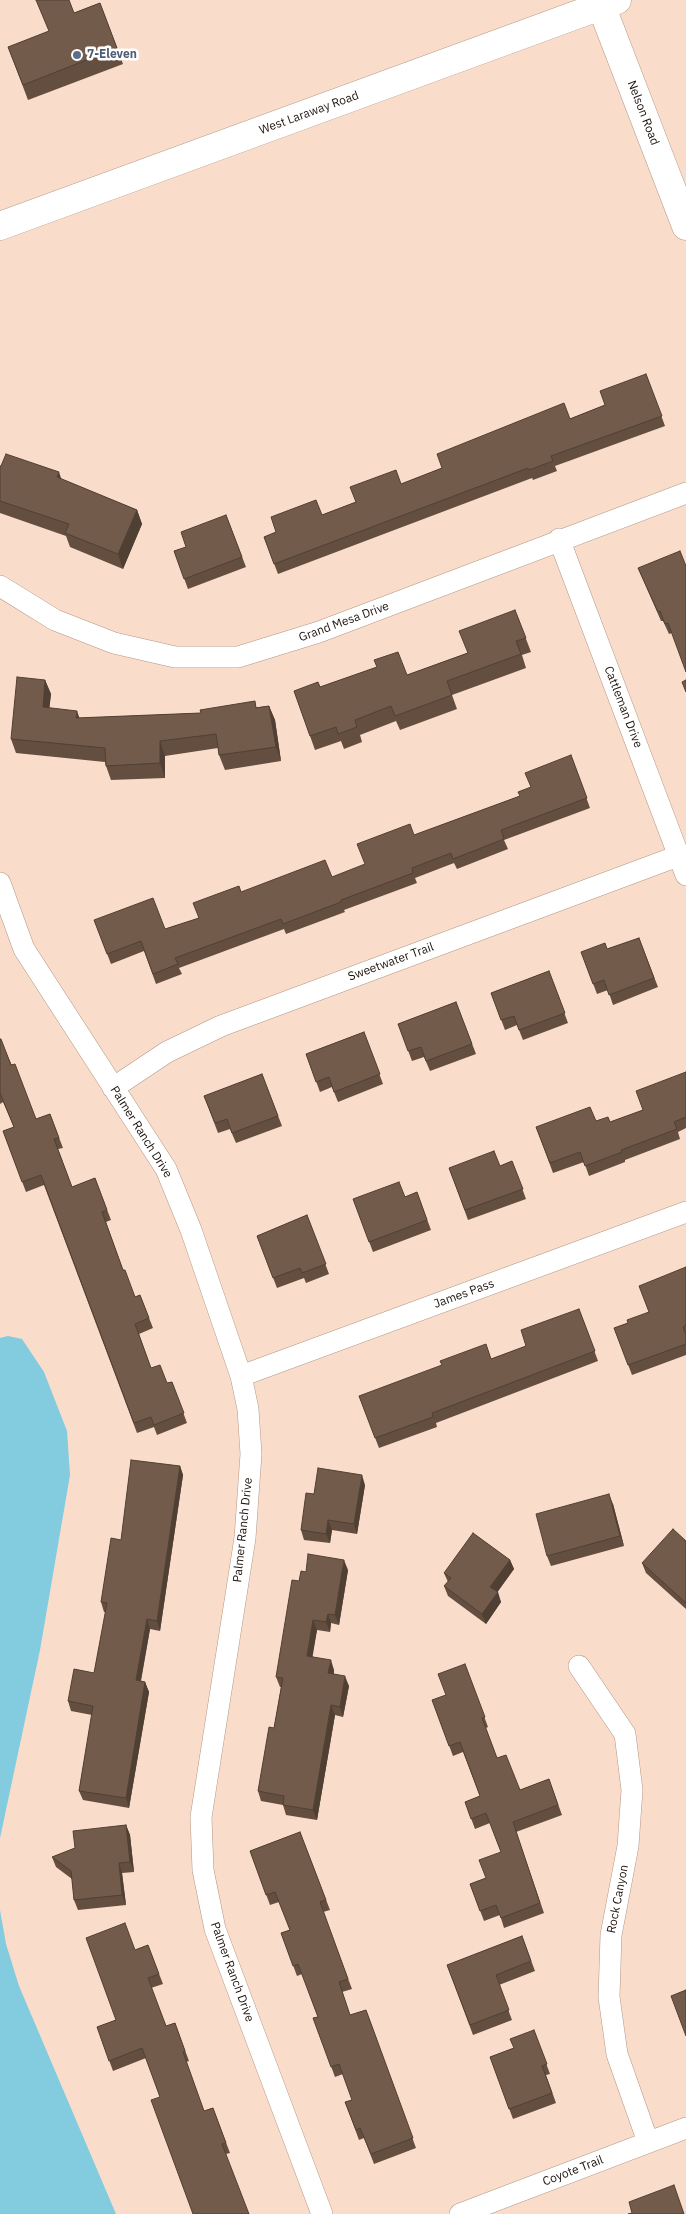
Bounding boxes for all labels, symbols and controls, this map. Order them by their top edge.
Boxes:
place label: 7-Eleven [87,48,137,62]
marker: 7-Eleven [71,49,83,61]
street label: Nelson Road [624,79,662,147]
street label: West Laraway Road [257,88,361,138]
street label: Grand Mesa Drive [297,599,391,645]
street label: Cattleman Drive [601,664,645,750]
street label: Sweetwater Trail [346,940,436,984]
street label: Palmer Ranch Drive [107,1083,175,1181]
street label: James Pass [432,1276,496,1312]
street label: Palmer Ranch Drive [230,1477,256,1583]
street label: Rock Canyon [604,1864,632,1934]
street label: Palmer Ranch Drive [207,1920,257,2024]
street label: Coyote Trail [541,2153,605,2189]

